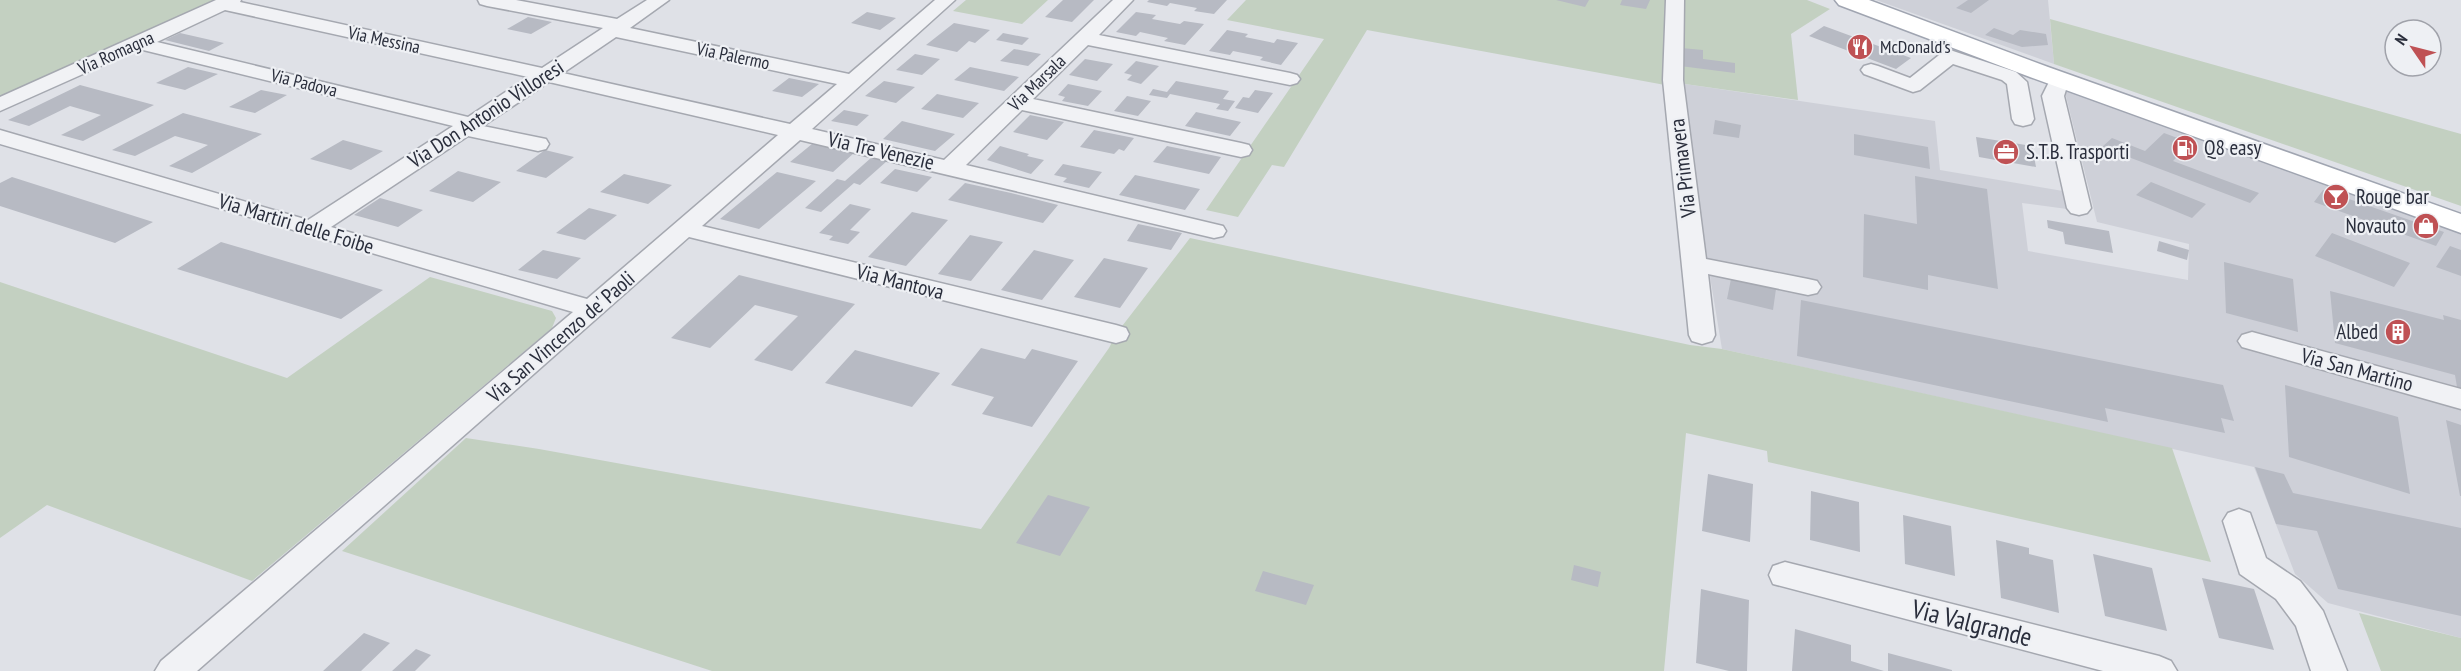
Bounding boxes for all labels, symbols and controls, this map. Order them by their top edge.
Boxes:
north arrow [2383,18,2443,78]
street label: Via Messina [345,20,422,58]
street label: Via Romagna [73,26,157,80]
text: N [2390,30,2411,49]
restaurant icon: McDonald's [1845,32,1875,62]
place label: McDonald's [1880,35,1951,58]
street label: Via Palermo [693,36,772,75]
street label: Via Marsala [1002,50,1070,116]
street label: Via Don Antonio Villoresi [402,53,569,175]
street label: Via Padova [268,63,340,102]
street label: Via Primavera [1663,117,1702,220]
street label: Via Tre Venezie [824,125,937,176]
fuel station icon: Q8 easy [2170,133,2200,163]
place label: Q8 easy [2204,134,2262,161]
office icon: S.T.B. Trasporti [1991,137,2021,167]
place label: S.T.B. Trasporti [2026,138,2130,165]
bar icon: Rouge bar [2321,182,2351,212]
place label: Rouge bar [2356,183,2429,210]
street label: Via Martiri delle Foibe [214,187,377,260]
shop icon: Novauto [2411,211,2441,241]
place label: Novauto [2345,212,2406,239]
street label: Via Mantova [853,257,947,305]
street label: Via San Vincenzo de' Paoli [480,265,640,409]
building icon: Albed [2383,317,2413,347]
place label: Albed [2336,318,2378,345]
street label: Via San Martino [2297,341,2416,397]
street label: Via Valgrande [1908,591,2036,653]

